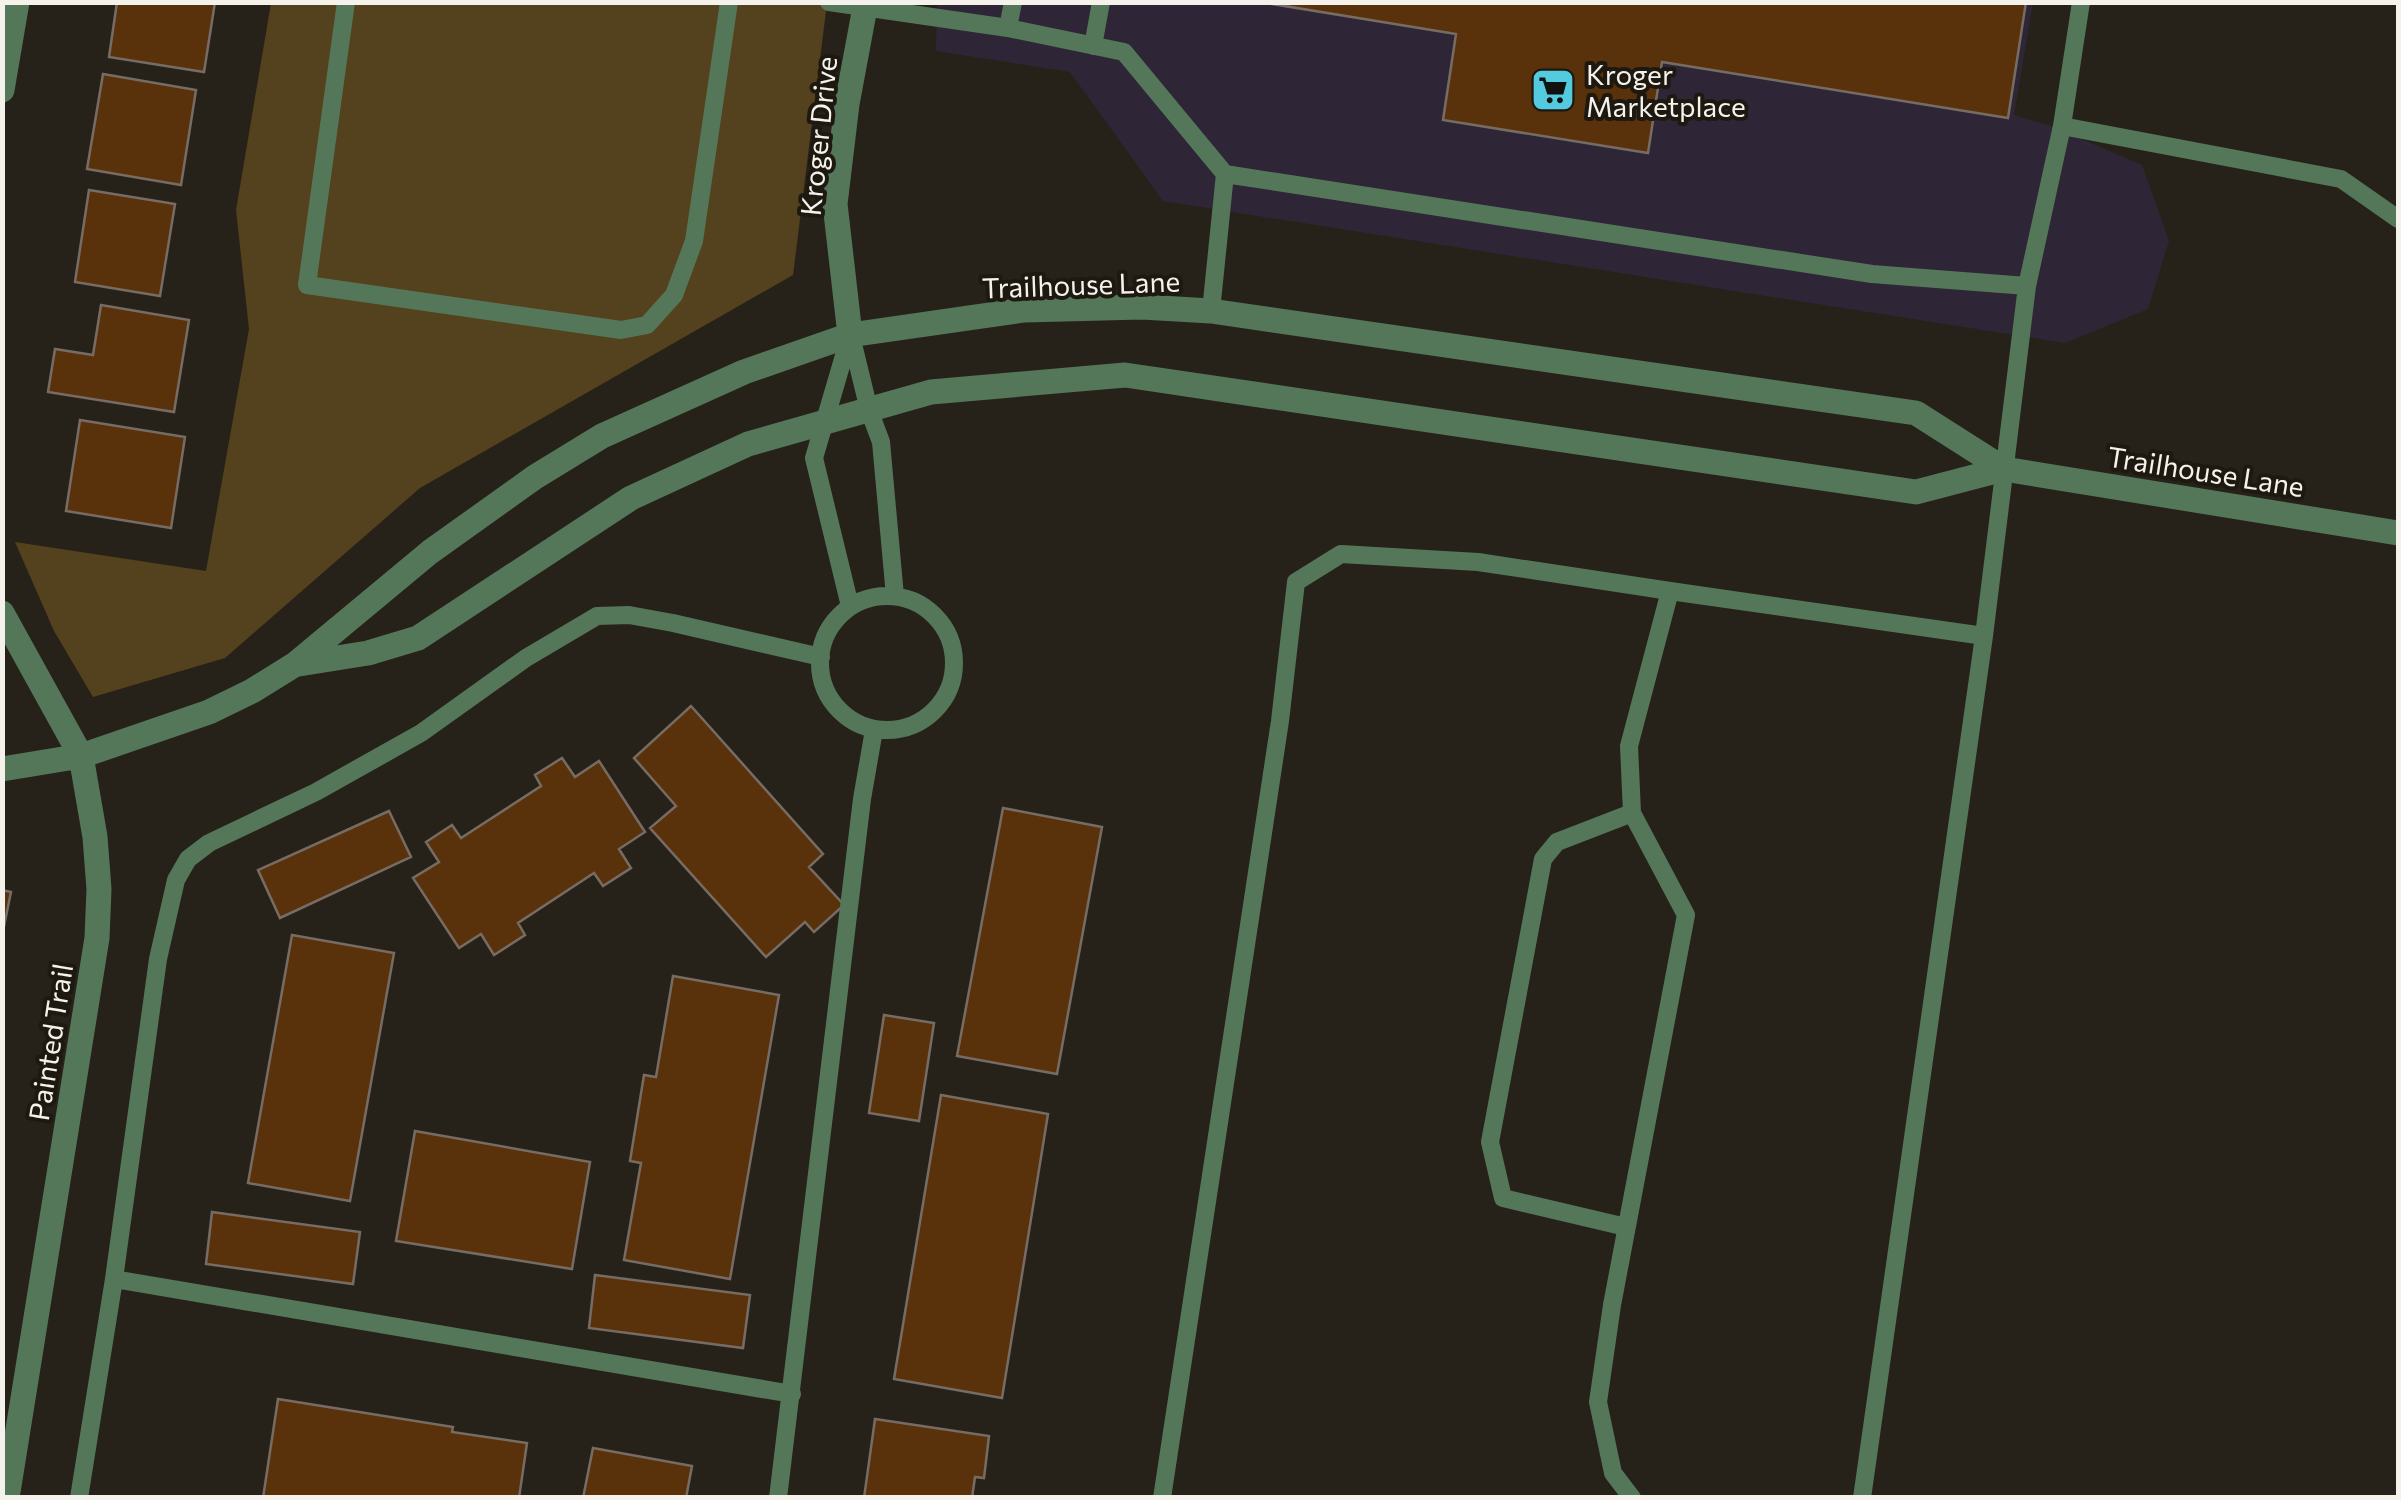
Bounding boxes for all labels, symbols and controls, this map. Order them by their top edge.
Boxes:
street label: Kroger Drive [793,55,843,217]
place label: Kroger Marketplace [1586,57,1746,123]
supermarket icon: Kroger Marketplace [1530,67,1576,113]
street label: Trailhouse Lane [981,264,1181,304]
street label: Trailhouse Lane [2105,439,2307,503]
street label: Painted Trail [21,961,79,1123]

